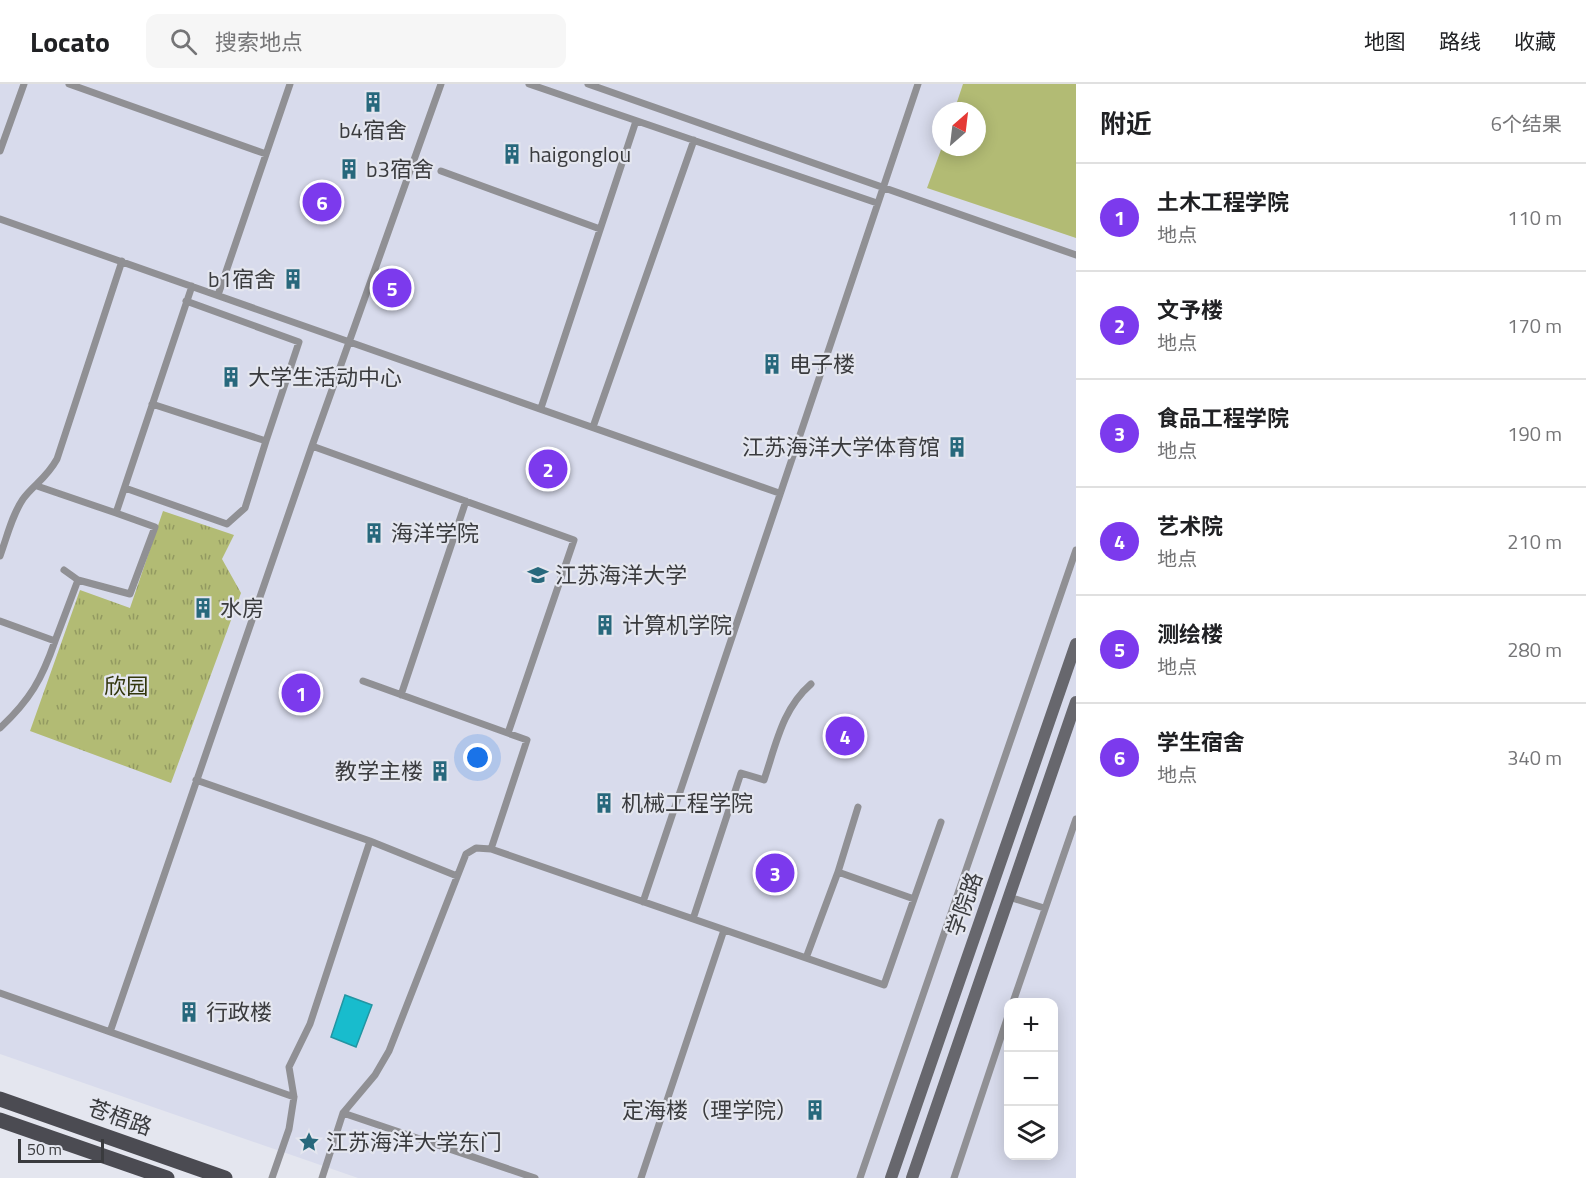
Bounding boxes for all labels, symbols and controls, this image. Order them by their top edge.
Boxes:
search box [146,14,566,68]
text: Locato [30,20,110,63]
icon: search [167,25,200,58]
text: 搜索地点 [215,25,303,59]
text: 地图 [1364,25,1406,57]
text: 路线 [1439,25,1481,57]
text: 收藏 [1514,25,1556,57]
building icon: b4宿舍 [361,90,385,114]
north arrow [932,102,986,156]
text: 附近 [1100,104,1152,143]
text: 6个结果 [1491,108,1562,139]
place label: b4宿舍 [339,113,407,147]
place label: haigonglou [529,137,631,171]
building icon: haigonglou [500,142,524,166]
place label: b3宿舍 [366,152,434,186]
building icon: b3宿舍 [337,157,361,181]
pin: 6 [302,180,342,224]
text: 土木工程学院 [1157,185,1289,219]
text: 1 [1114,202,1125,233]
text: 110 m [1507,202,1562,233]
text: 地点 [1157,219,1197,250]
place label: b1宿舍 [208,262,276,296]
pin: 5 [372,266,412,310]
building icon: b1宿舍 [281,267,305,291]
text: 文予楼 [1157,293,1223,327]
text: 2 [1114,310,1125,341]
text: 170 m [1507,310,1562,341]
text: 地点 [1157,327,1197,358]
place label: 电子楼 [789,347,855,381]
building icon: 电子楼 [760,352,784,376]
place label: 大学生活动中心 [248,360,402,394]
building icon: 大学生活动中心 [219,365,243,389]
text: 食品工程学院 [1157,401,1289,435]
text: 3 [1114,418,1125,449]
text: 190 m [1507,418,1562,449]
place label: 江苏海洋大学体育馆 [742,430,940,464]
building icon: 江苏海洋大学体育馆 [945,435,969,459]
text: 地点 [1157,435,1197,466]
pin: 2 [528,446,568,492]
text: 艺术院 [1157,509,1223,543]
place label: 海洋学院 [391,516,479,550]
building icon: 海洋学院 [362,521,386,545]
text: 4 [1114,526,1125,557]
text: 210 m [1507,526,1562,557]
text: 地点 [1157,543,1197,574]
place label: 江苏海洋大学 [555,558,687,592]
school or university icon: 江苏海洋大学 [526,563,550,587]
place label: 水房 [220,591,264,625]
building icon: 水房 [191,596,215,620]
place label: 计算机学院 [622,608,732,642]
building icon: 计算机学院 [593,613,617,637]
text: 测绘楼 [1157,617,1223,651]
text: 5 [1114,634,1125,665]
text: 280 m [1507,634,1562,665]
text: 地点 [1157,651,1197,682]
park label: 欣园 [104,669,148,703]
pin: 1 [282,670,320,716]
pin: 4 [826,714,864,758]
text: 学生宿舍 [1157,725,1245,759]
text: 6 [1114,742,1125,773]
text: 340 m [1507,742,1562,773]
your location [463,743,492,772]
place label: 教学主楼 [335,754,423,788]
building icon: 教学主楼 [428,759,452,783]
text: 地点 [1157,759,1197,790]
place label: 机械工程学院 [621,786,753,820]
building icon: 机械工程学院 [592,791,616,815]
pin: 3 [756,850,794,896]
street label: 学院路 [937,867,991,941]
place label: 行政楼 [206,995,272,1029]
map controls [1004,998,1058,1160]
button: + [1004,998,1058,1052]
building icon: 行政楼 [177,1000,201,1024]
button: − [1004,1052,1058,1106]
street label: 苍梧路 [83,1090,157,1144]
place label: 定海楼（理学院） [622,1093,798,1127]
building icon: 定海楼（理学院） [803,1098,827,1122]
button: layers [1004,1106,1058,1160]
place label: 江苏海洋大学东门 [326,1125,502,1159]
place icon: 江苏海洋大学东门 [297,1130,321,1154]
scale bar [18,1136,104,1164]
text: 50 m [27,1137,62,1161]

